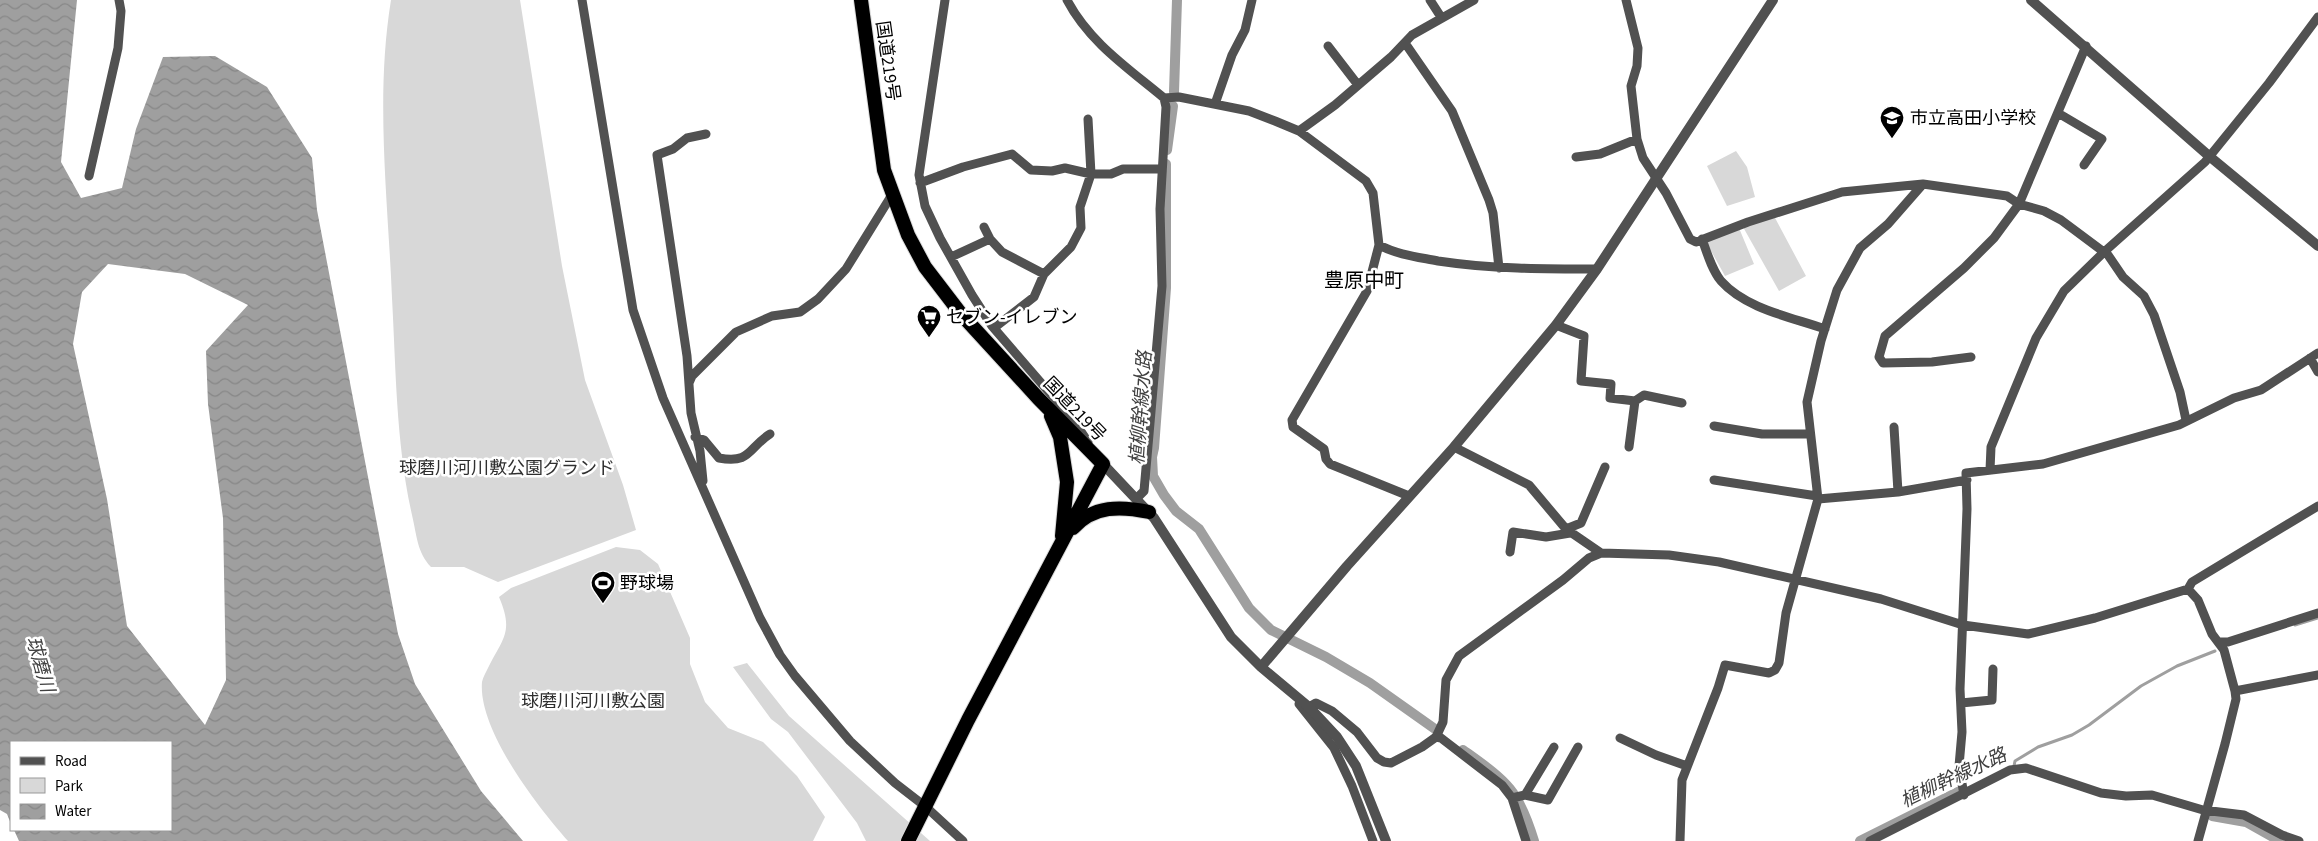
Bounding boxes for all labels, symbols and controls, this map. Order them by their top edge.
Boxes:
street label: 国道219号 [870,19,906,103]
school or university icon: 市立高田小学校 [1879,105,1905,139]
place label: 市立高田小学校 [1910,106,2036,131]
district label: 豊原中町 [1324,267,1404,295]
supermarket icon: セブン-イレブン [916,304,942,338]
place label: セブン-イレブン [946,305,1078,330]
water label: 植柳幹線水路 [1124,348,1159,466]
street label: 国道219号 [1038,372,1112,447]
park label: 球磨川河川敷公園グランド [399,456,615,481]
sports icon: 野球場 [590,570,616,604]
place label: 野球場 [620,571,674,596]
water label: 球磨川 [19,633,61,697]
park label: 球磨川河川敷公園 [521,689,665,714]
legend [10,741,172,831]
water label: 植柳幹線水路 [1896,741,2013,815]
text: Road [55,751,87,772]
text: Park [55,776,84,797]
text: Water [55,801,92,822]

